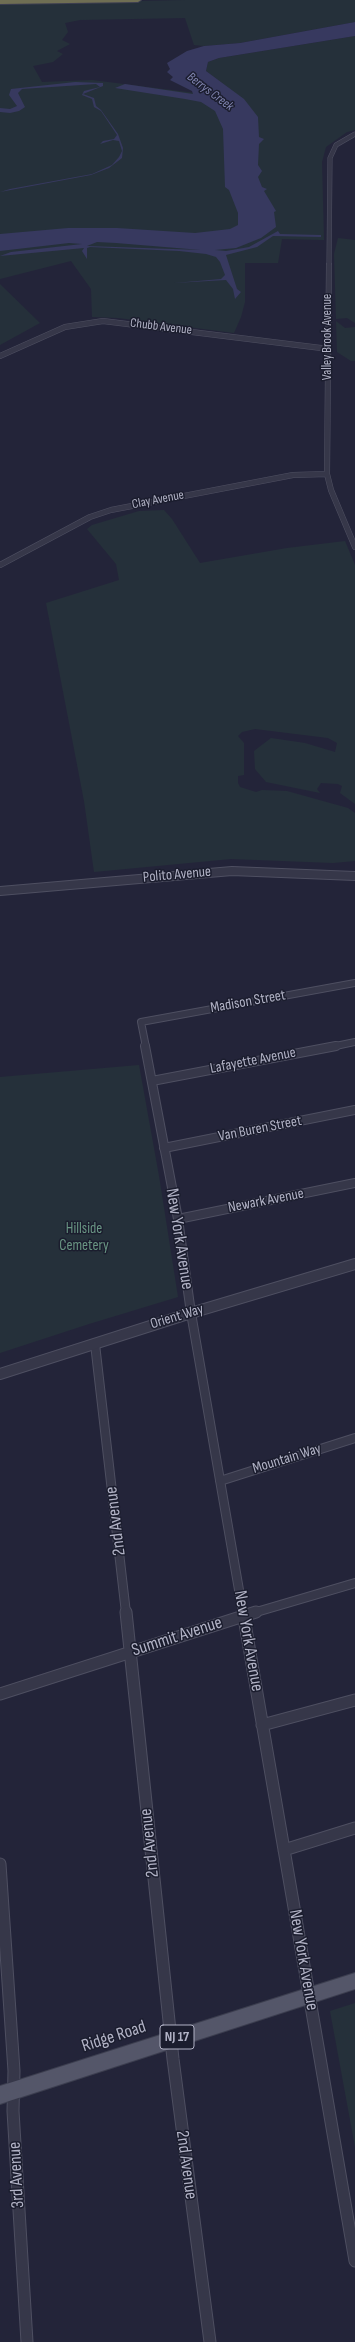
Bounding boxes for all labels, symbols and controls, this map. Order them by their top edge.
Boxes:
water label: Berrys Creek [184,69,236,115]
street label: Valley Brook Avenue [320,294,336,380]
street label: Chubb Avenue [129,315,193,339]
street label: Clay Avenue [131,487,185,513]
street label: Polito Avenue [142,863,212,887]
street label: Madison Street [209,987,287,1017]
street label: Lafayette Avenue [209,1044,297,1078]
street label: Van Buren Street [217,1112,303,1146]
street label: Newark Avenue [227,1185,305,1217]
street label: New York Avenue [160,1187,198,1291]
park label: Hillside Cemetery [59,1220,109,1255]
street label: Orient Way [148,1300,206,1334]
street label: Mountain Way [251,1440,323,1478]
street label: 2nd Avenue [101,1485,131,1557]
street label: New York Avenue [228,1589,268,1693]
street label: Summit Avenue [129,1612,225,1662]
street label: 2nd Avenue [136,1807,164,1879]
street label: New York Avenue [283,1908,323,2012]
street label: Ridge Road [79,2016,149,2058]
road number: NJ 17 [160,2025,194,2049]
street label: 2nd Avenue [170,2129,202,2201]
street label: 3rd Avenue [4,2141,30,2209]

